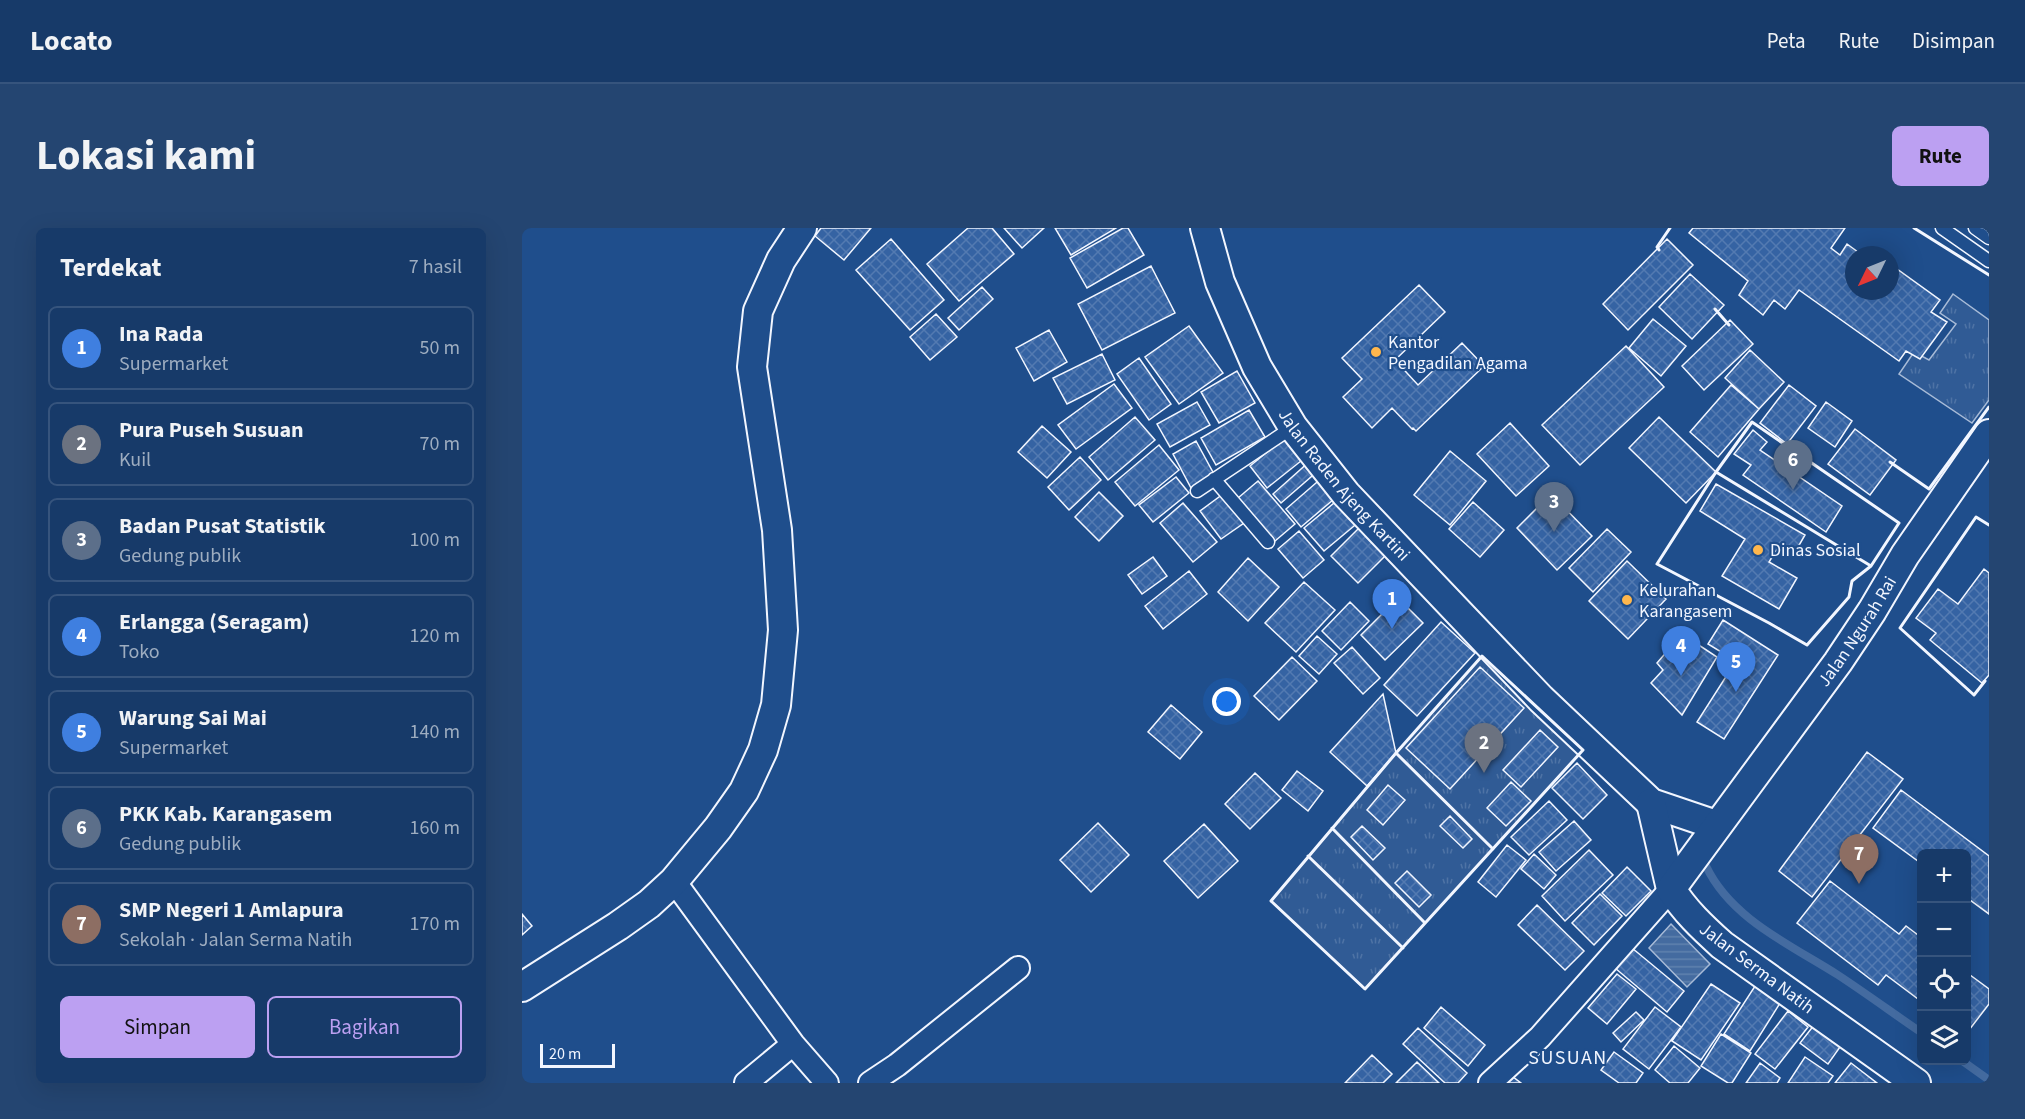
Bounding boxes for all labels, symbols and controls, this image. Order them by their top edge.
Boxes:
text: Locato [30,21,112,61]
text: Peta [1767,26,1805,56]
text: Rute [1838,26,1879,56]
text: Disimpan [1912,26,1995,56]
text: Lokasi kami [36,126,256,186]
button: Rute [1892,126,1989,186]
north arrow [1845,246,1899,300]
text: Terdekat [60,249,162,286]
text: 7 hasil [409,253,462,281]
text: Ina Rada [119,318,203,350]
place label: Kantor Pengadilan Agama [1388,330,1528,376]
text: 1 [76,334,87,362]
text: 50 m [420,334,460,362]
marker: Kantor Pengadilan Agama [1369,345,1383,359]
text: Supermarket [119,350,228,378]
street label: Jalan Raden Ajeng Kartini [1272,404,1416,567]
text: Pura Puseh Susuan [119,414,304,446]
text: 2 [76,430,87,458]
text: 70 m [420,430,460,458]
pin: 6 [1774,440,1812,490]
text: Kuil [119,446,151,474]
pin: 3 [1534,482,1574,532]
text: Badan Pusat Statistik [119,510,326,542]
text: 3 [76,526,87,554]
text: 100 m [410,526,460,554]
place label: Dinas Sosial [1770,538,1861,563]
text: Gedung publik [119,542,241,570]
marker: Dinas Sosial [1751,543,1765,557]
street label: Jalan Ngurah Rai [1812,572,1903,692]
place label: Kelurahan Karangasem [1639,578,1732,624]
pin: 1 [1372,580,1412,629]
marker: Kelurahan Karangasem [1620,593,1634,607]
text: Erlangga (Seragam) [119,606,310,638]
text: 4 [76,622,87,650]
text: 120 m [410,622,460,650]
pin: 4 [1662,626,1700,676]
text: Toko [119,638,160,666]
pin: 5 [1716,642,1756,692]
your location [1212,687,1241,716]
text: Warung Sai Mai [119,702,267,734]
text: 5 [76,718,87,746]
text: 140 m [410,718,460,746]
pin: 2 [1464,724,1504,773]
text: Supermarket [119,734,228,762]
text: PKK Kab. Karangasem [119,798,332,830]
text: 6 [76,814,87,842]
text: 160 m [410,814,460,842]
text: Gedung publik [119,830,241,858]
pin: 7 [1840,834,1878,884]
map controls [1917,849,1971,1065]
button: + [1917,849,1971,903]
text: SMP Negeri 1 Amlapura [119,894,343,926]
button: − [1917,903,1971,957]
text: 7 [76,910,87,938]
text: 170 m [410,910,460,938]
street label: Jalan Serma Natih [1694,917,1819,1020]
text: Sekolah · Jalan Serma Natih [119,926,352,954]
button: locate [1917,957,1971,1011]
button: Simpan [60,996,255,1058]
button: Bagikan [267,996,462,1058]
button: layers [1917,1011,1971,1065]
scale bar [540,1041,615,1068]
text: 20 m [549,1043,581,1065]
district label: SUSUAN [1528,1044,1608,1072]

